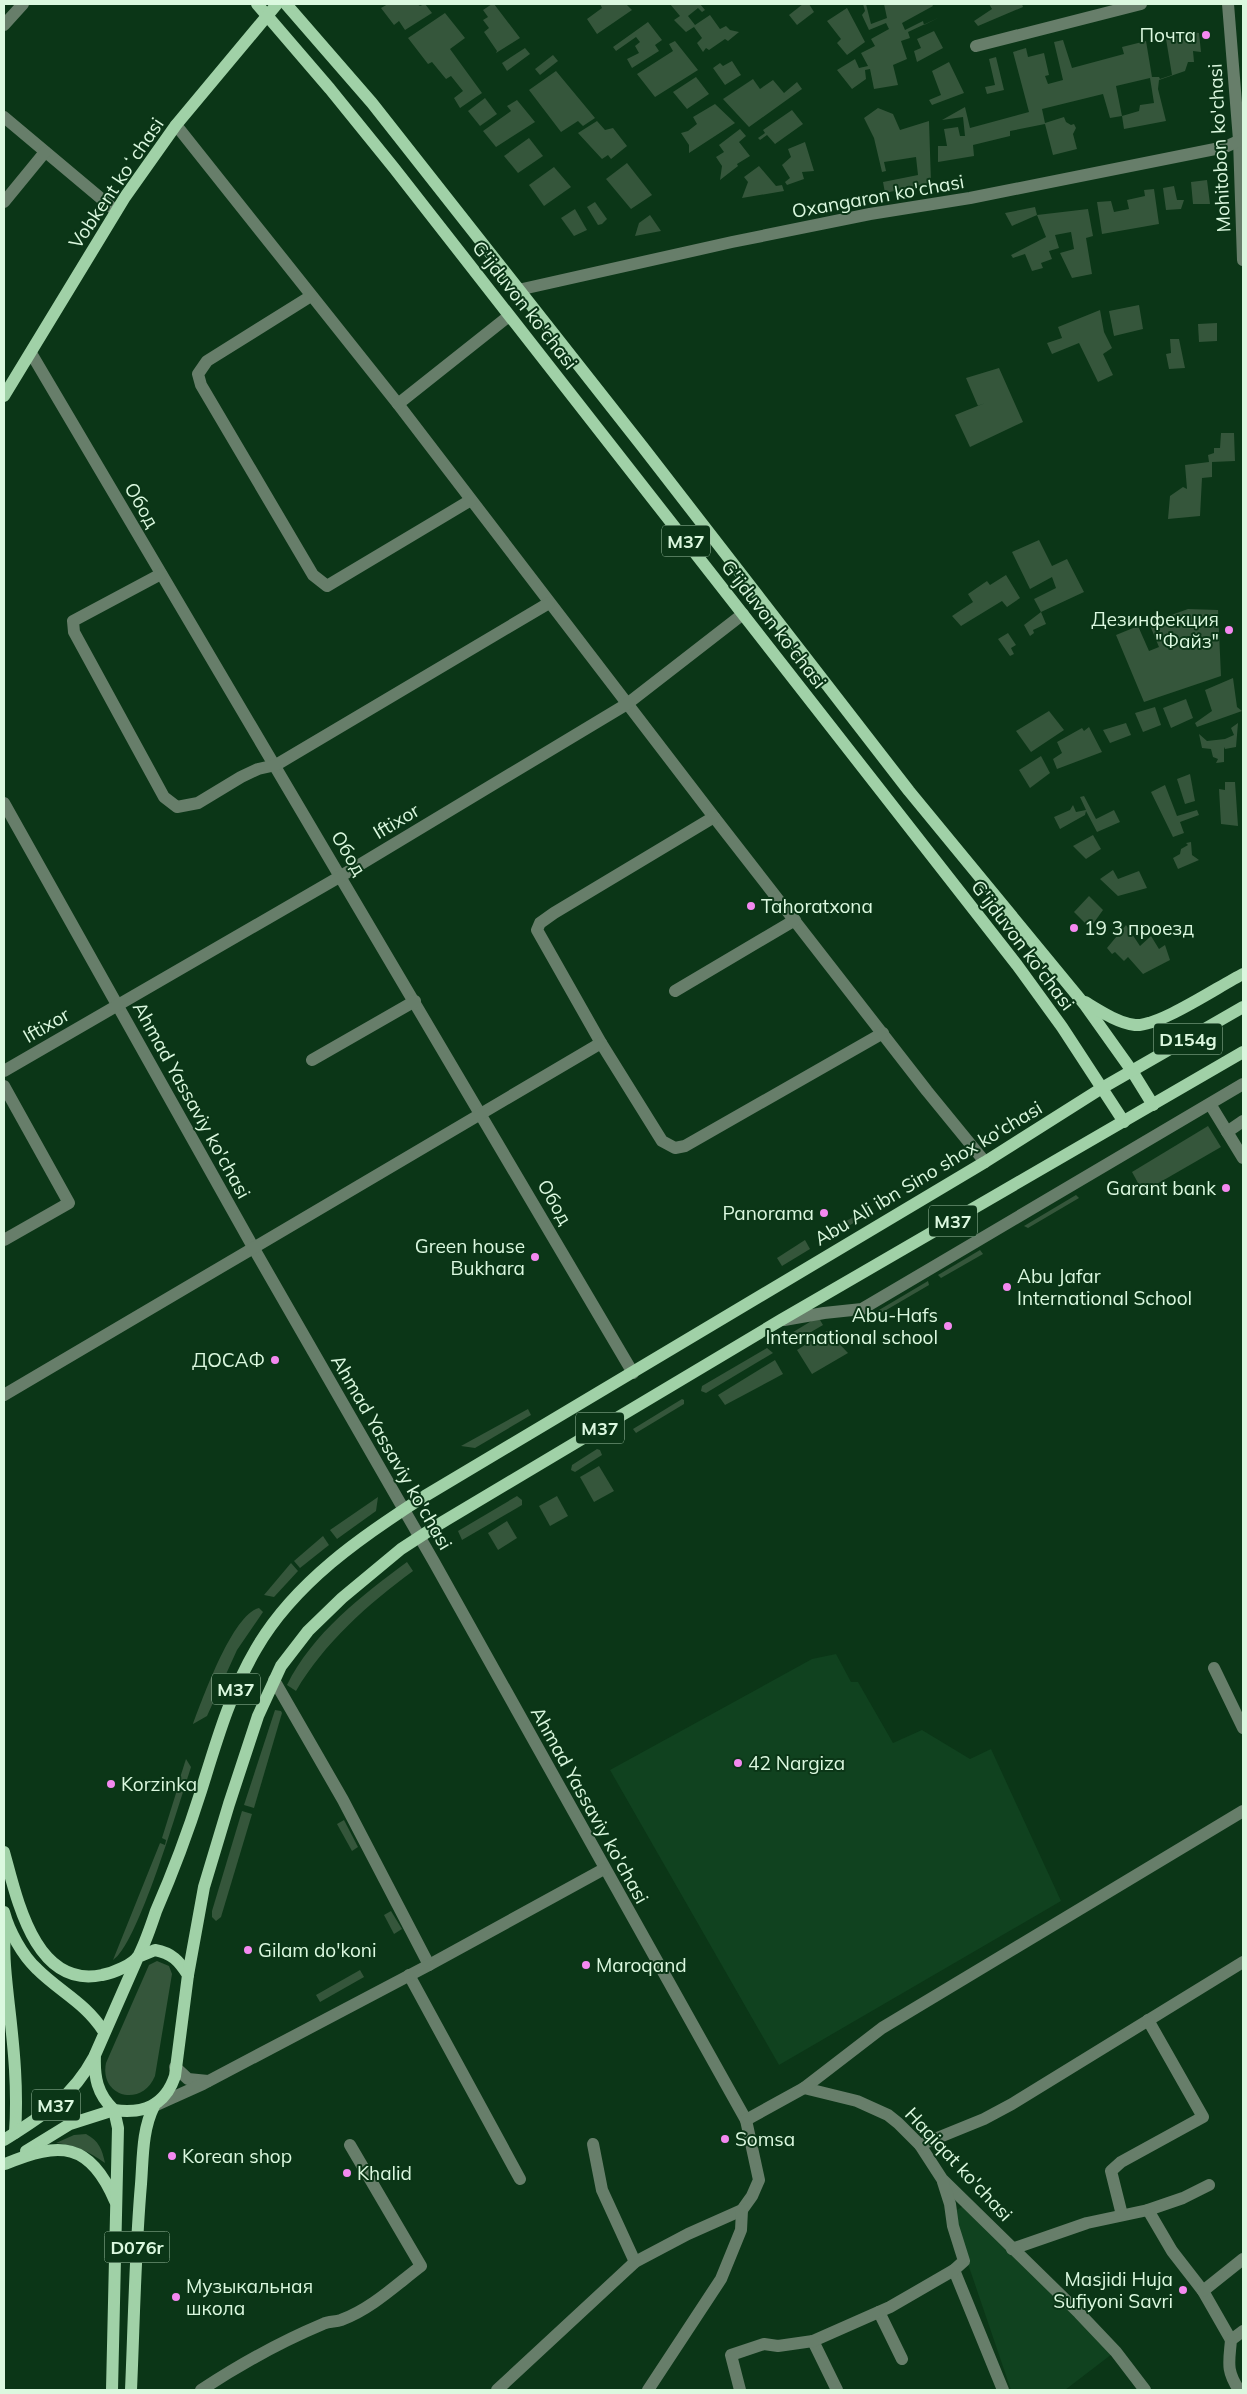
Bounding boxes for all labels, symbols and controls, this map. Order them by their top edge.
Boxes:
place label: Почта [1139,23,1196,47]
marker: Почта [1200,29,1212,41]
street label: Mohitobon ko'chasi [1203,63,1235,233]
street label: Vobkent koʻchasi [63,113,169,253]
street label: Oxangaron ko'chasi [790,169,966,223]
street label: G'ijduvon ko'chasi [467,236,583,374]
street label: Обод [120,478,165,532]
road number: M37 [662,526,710,556]
street label: G'ijduvon ko'chasi [716,555,832,693]
place label: Дезинфекция "Файз" [1091,607,1219,653]
marker: Дезинфекция "Файз" [1223,624,1235,636]
street label: Iftixor [368,798,424,844]
street label: Обод [326,826,372,880]
street label: G'ijduvon ko'chasi [966,875,1080,1015]
place label: Tahoratxona [761,894,873,918]
marker: Tahoratxona [745,900,757,912]
place label: 19 3 проезд [1084,916,1194,940]
marker: 19 3 проезд [1068,922,1080,934]
street label: Ahmad Yassaviy ko'chasi [128,997,256,1203]
street label: Iftixor [18,1002,74,1048]
road number: D154g [1154,1024,1222,1054]
street label: Abu Ali ibn Sino shox ko'chasi [810,1095,1046,1251]
street label: Обод [533,1175,578,1229]
place label: Garant bank [1106,1176,1216,1200]
marker: Garant bank [1220,1182,1232,1194]
place label: Panorama [722,1201,814,1225]
road number: M37 [929,1206,977,1236]
marker: Panorama [818,1207,830,1219]
place label: Green house Bukhara [415,1234,525,1280]
marker: Green house Bukhara [529,1251,541,1263]
place label: Abu Jafar International School [1017,1264,1192,1310]
marker: Abu Jafar International School [1001,1281,1013,1293]
place label: Abu-Hafs International school [765,1303,938,1349]
marker: Abu-Hafs International school [942,1320,954,1332]
place label: ДОСАФ [192,1348,265,1372]
street label: Ahmad Yassaviy ko'chasi [326,1350,458,1554]
marker: ДОСАФ [269,1354,281,1366]
road number: M37 [576,1412,624,1444]
road number: M37 [212,1674,260,1705]
street label: Ahmad Yassaviy ko'chasi [526,1702,654,1908]
place label: 42 Nargiza [748,1751,845,1775]
marker: 42 Nargiza [732,1757,744,1769]
place label: Korzinka [121,1772,197,1796]
marker: Korzinka [105,1778,117,1790]
place label: Gilam do'koni [258,1938,376,1962]
marker: Gilam do'koni [242,1944,254,1956]
place label: Maroqand [596,1953,687,1977]
marker: Maroqand [580,1959,592,1971]
road number: M37 [32,2090,80,2120]
street label: Haqiqat ko'chasi [900,2102,1018,2226]
place label: Somsa [735,2127,795,2151]
marker: Somsa [719,2133,731,2145]
place label: Korean shop [182,2144,292,2168]
marker: Korean shop [166,2150,178,2162]
place label: Khalid [357,2161,412,2185]
marker: Khalid [341,2167,353,2179]
road number: D076r [104,2232,170,2262]
place label: Masjidi Huja Sufiyoni Savri [1053,2267,1173,2313]
place label: Музыкальная школа [186,2274,313,2320]
marker: Masjidi Huja Sufiyoni Savri [1177,2284,1189,2296]
marker: Музыкальная школа [170,2291,182,2303]

